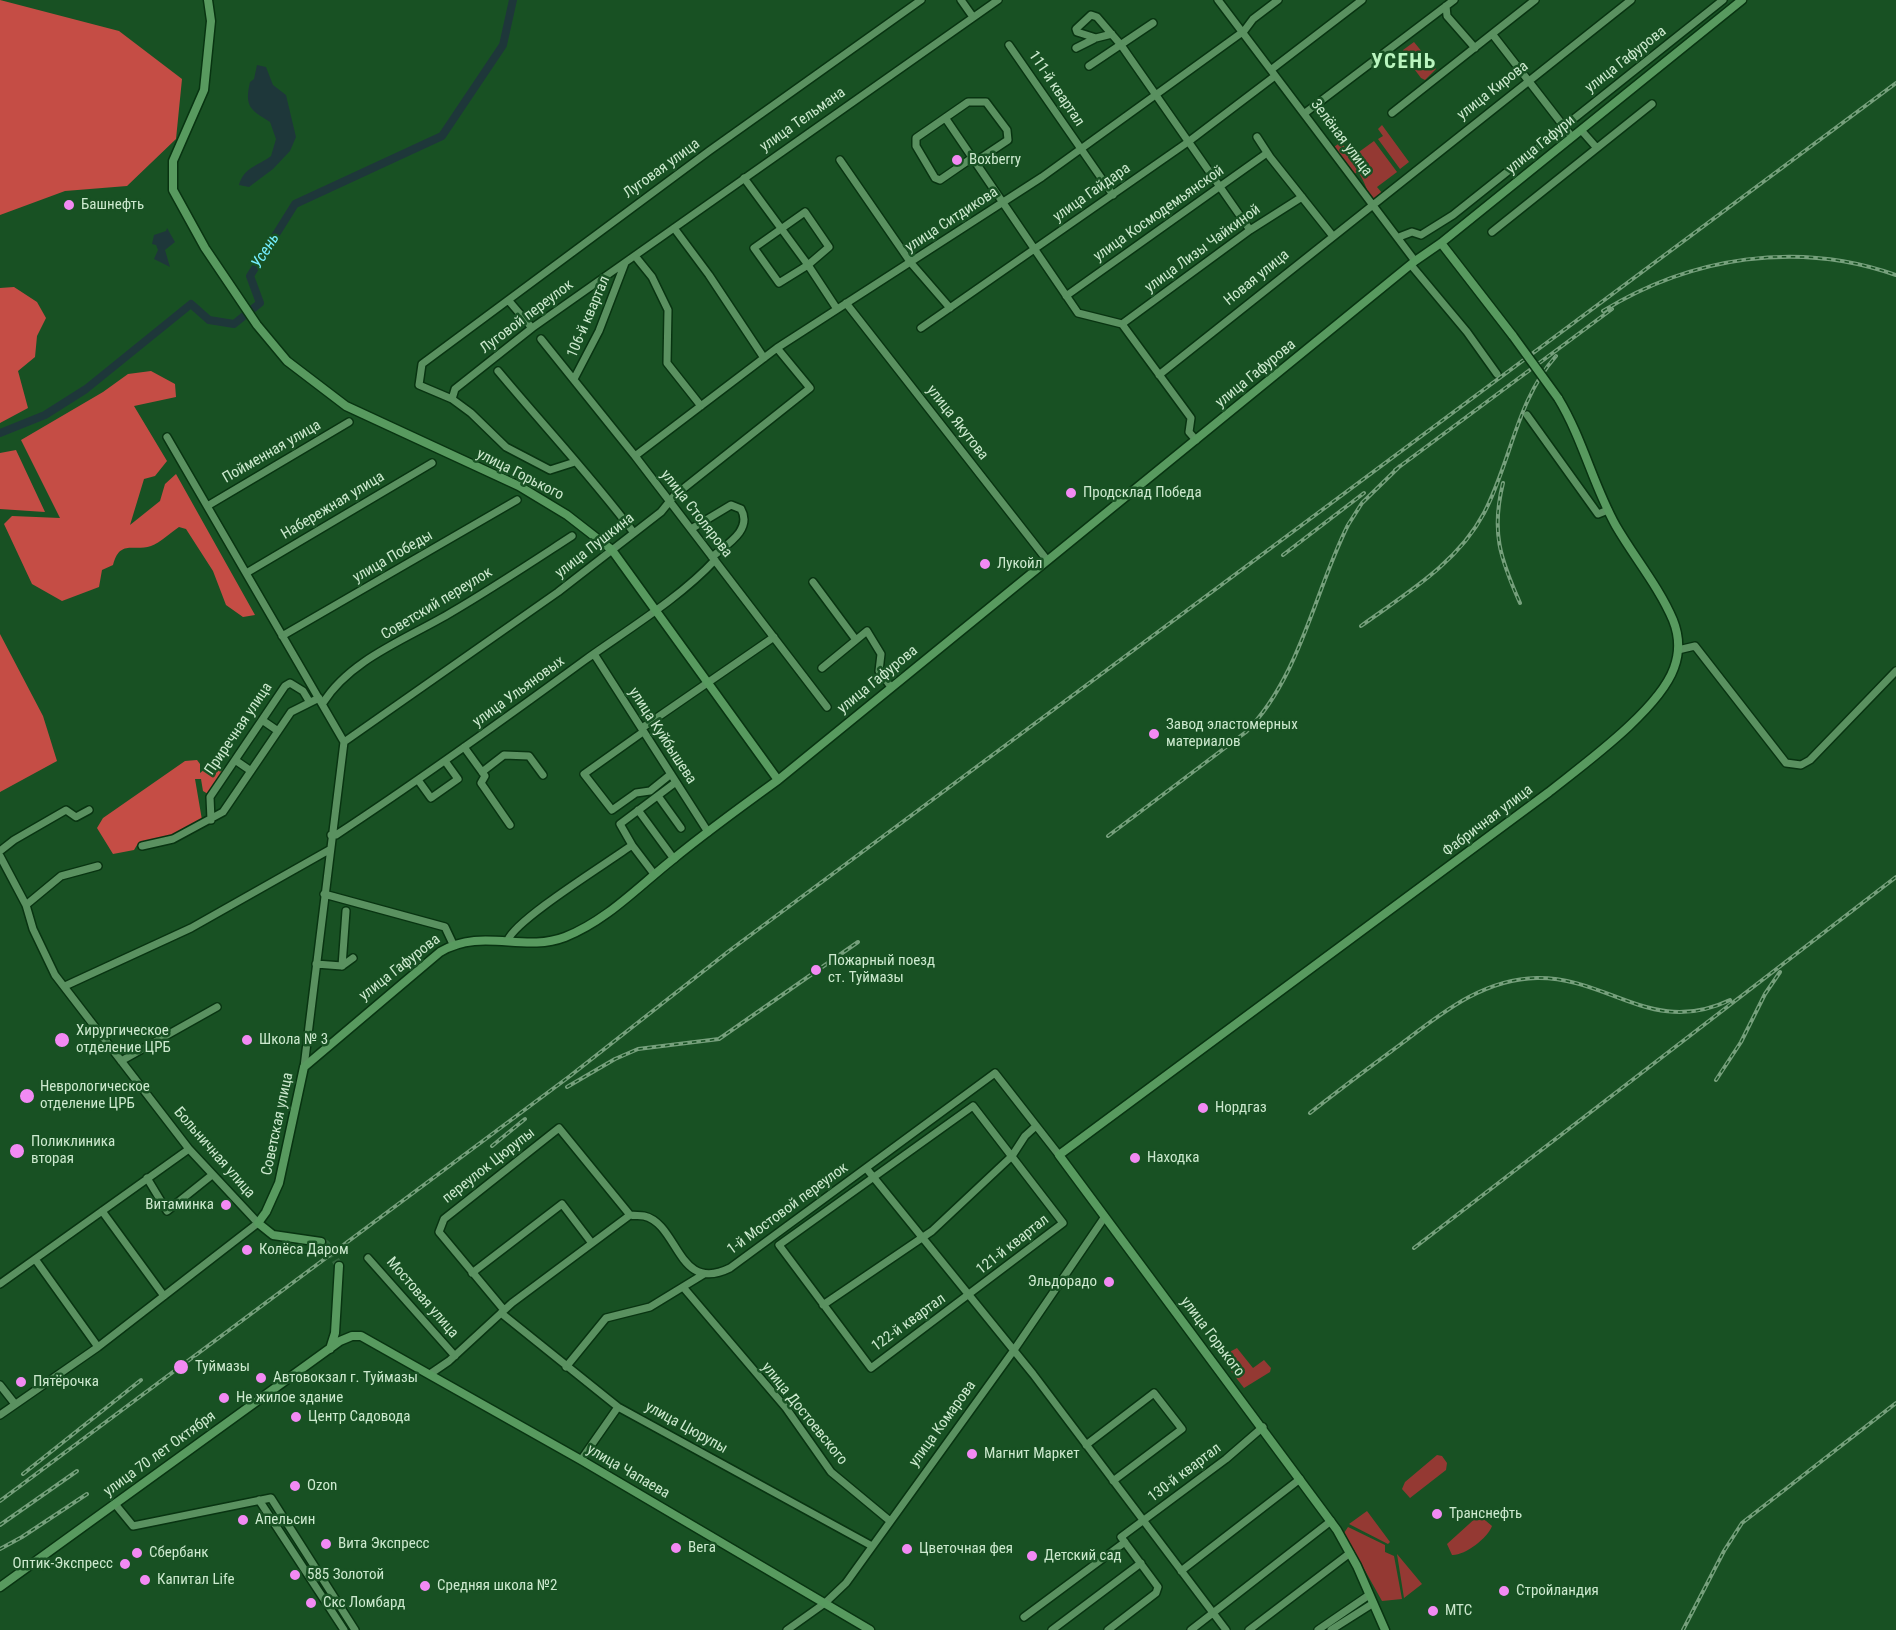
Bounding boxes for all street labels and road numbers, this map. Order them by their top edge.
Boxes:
street label: улица Гафурова [1582,23,1670,97]
street label: 111-й квартал [1024,48,1088,130]
street label: улица Кирова [1454,58,1532,124]
street label: улица Тельмана [757,84,849,156]
street label: Зелёная улица [1306,96,1376,180]
street label: улица Гафури [1503,112,1579,178]
street label: Луговая улица [620,135,704,203]
street label: улица Гайдара [1050,160,1134,226]
street label: улица Космодемьянской [1090,162,1228,266]
street label: улица Ситдикова [902,183,1002,257]
street label: улица Лизы Чайкиной [1142,201,1264,297]
street label: Новая улица [1221,246,1293,310]
street label: 106-й квартал [564,274,614,360]
street label: Луговой переулок [477,276,577,358]
street label: улица Гафурова [1212,336,1300,412]
street label: улица Якутова [922,382,992,464]
street label: Пойменная улица [220,417,324,487]
street label: улица Горького [473,445,567,505]
street label: улица Столярова [656,467,736,561]
street label: Набережная улица [278,468,388,544]
street label: улица Пушкина [552,510,638,582]
street label: улица Победы [350,527,436,587]
street label: Советский переулок [378,564,496,644]
street label: улица Гафурова [834,642,922,718]
street label: улица Ульяновых [470,653,568,731]
street label: Приречная улица [201,679,277,779]
street label: улица Куйбышева [624,684,700,788]
street label: Фабричная улица [1439,781,1537,861]
street label: улица Гафурова [356,931,444,1005]
street label: Советская улица [258,1071,298,1177]
street label: Больничная улица [170,1104,258,1202]
street label: переулок Цюрупы [439,1124,539,1208]
street label: 1-й Мостовой переулок [724,1159,852,1259]
street label: 121-й квартал [973,1211,1053,1279]
street label: Мостовая улица [382,1254,462,1342]
street label: 122-й квартал [869,1290,949,1356]
street label: улица Горького [1176,1294,1248,1380]
street label: улица Достоевского [757,1359,851,1469]
street label: улица Комарова [906,1377,980,1471]
street label: улица Цюрупы [642,1398,730,1458]
street label: улица 70 лет Октября [100,1407,220,1501]
street label: 130-й квартал [1145,1440,1225,1506]
street label: улица Чапаева [583,1441,673,1503]

